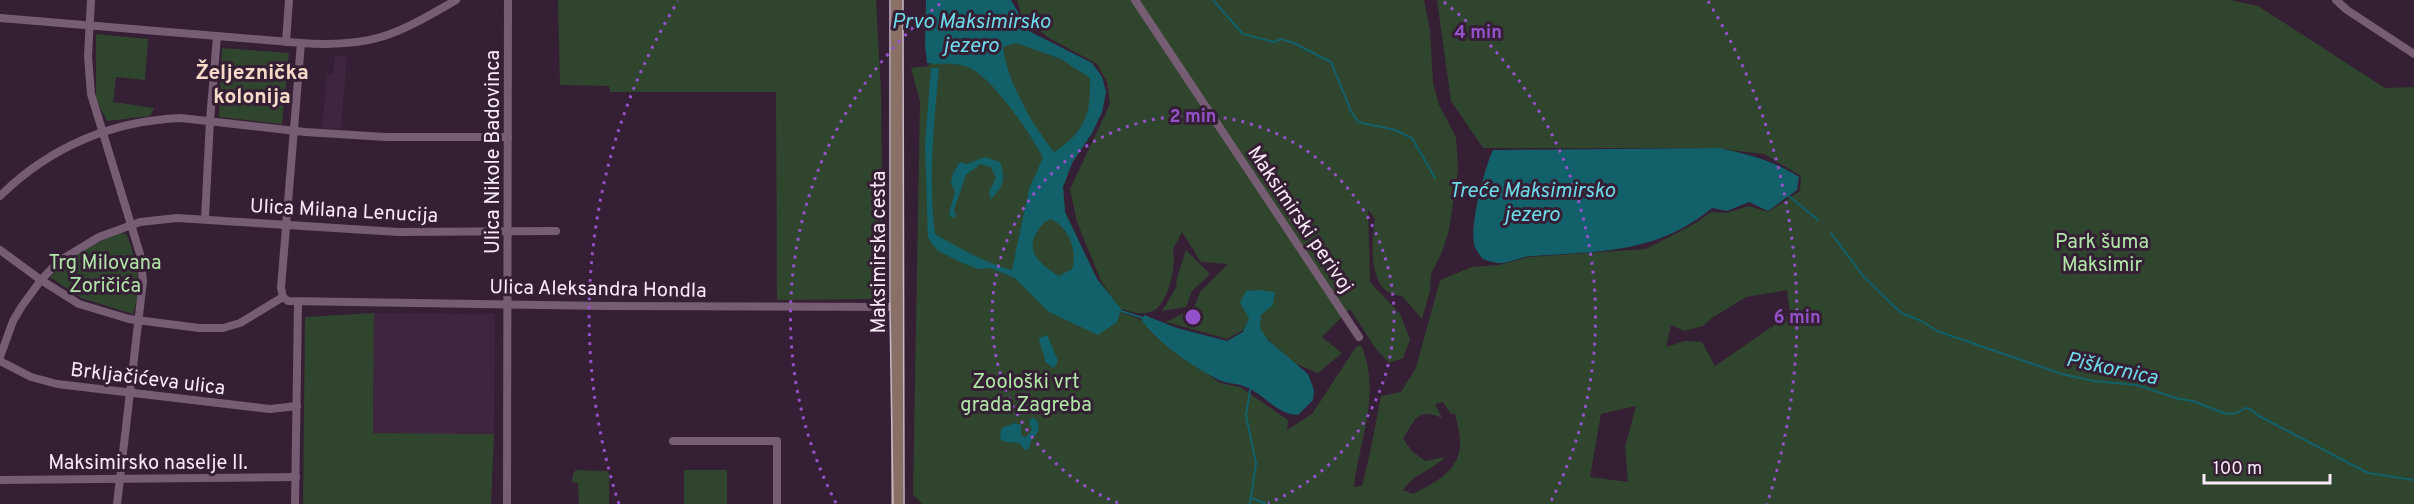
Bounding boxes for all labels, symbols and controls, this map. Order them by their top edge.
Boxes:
water label: Prvo Maksimirsko jezero [892,9,1051,60]
text: 4 min [1454,22,1502,45]
street label: Ulica Nikole Badovinca [481,50,507,254]
district label: Željeznička kolonija [195,59,309,111]
text: 2 min [1169,106,1217,129]
street label: Maksimirski perivoj [1241,142,1358,299]
street label: Maksimirska cesta [867,171,893,333]
water label: Treće Maksimirsko jezero [1449,178,1616,229]
street label: Ulica Milana Lenucija [249,194,439,230]
park label: Park šuma Maksimir [2055,230,2149,279]
park label: Trg Milovana Zoričića [48,251,162,300]
street label: Ulica Aleksandra Hondla [489,275,707,305]
centre of rings [1183,307,1203,327]
text: 6 min [1773,307,1821,330]
water label: Piškornica [2063,347,2160,392]
street label: Brkljačićeva ulica [69,358,227,402]
park label: Zoološki vrt grada Zagreba [960,370,1092,419]
scale bar [2204,447,2330,485]
street label: Maksimirsko naselje II. [48,451,248,477]
text: 100 m [2213,458,2262,481]

